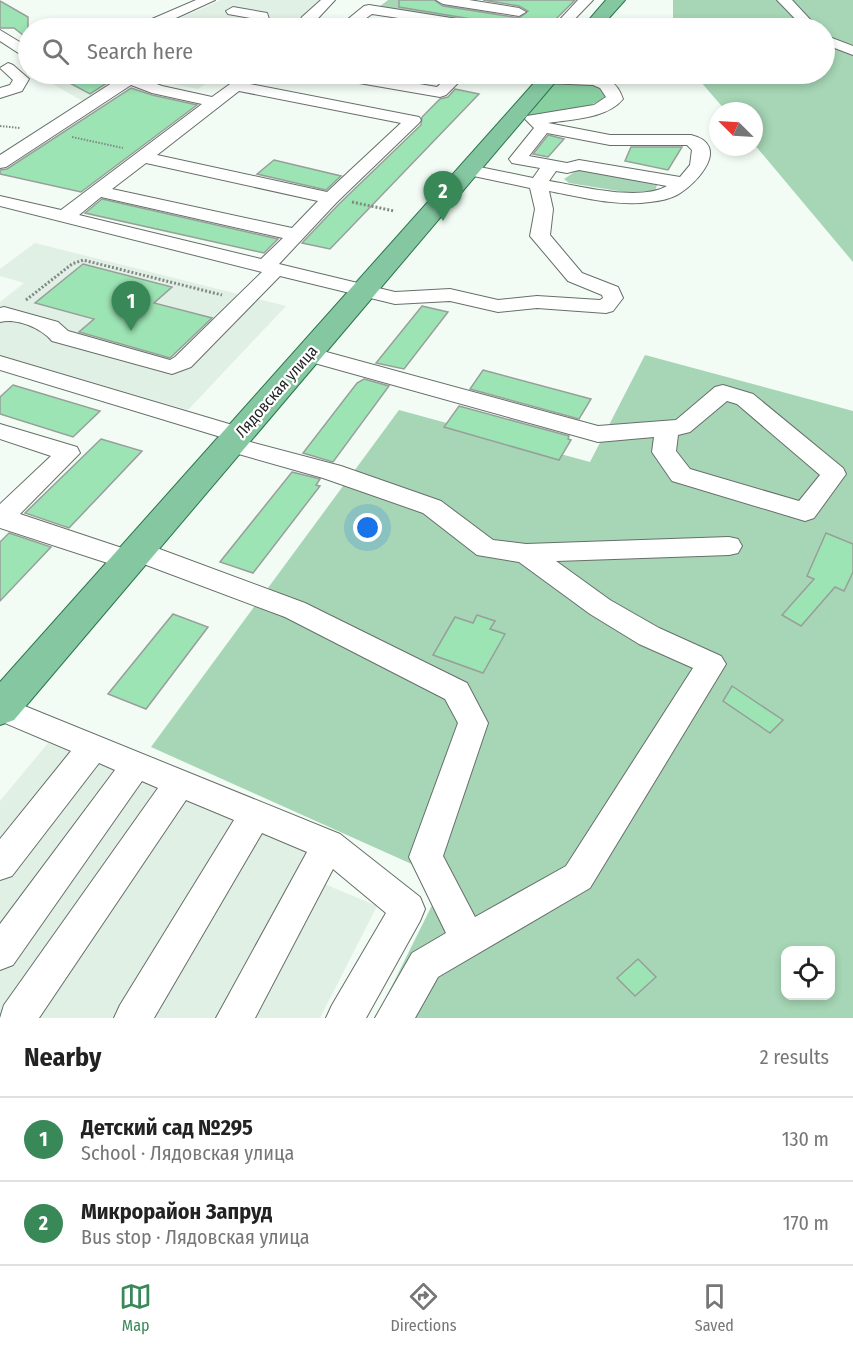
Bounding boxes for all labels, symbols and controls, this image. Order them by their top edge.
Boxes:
search box [18,18,835,84]
icon: search [39,35,72,68]
text: Search here [87,38,193,65]
north arrow [709,102,763,156]
pin: 2 [424,172,462,221]
pin: 1 [112,282,150,331]
street label: Лядовская улица [231,341,322,441]
your location [353,513,382,542]
map controls [781,946,835,1000]
button: locate [781,946,835,1000]
text: Nearby [24,1042,101,1073]
text: 2 results [760,1045,829,1069]
text: Детский сад №295 [81,1114,253,1141]
text: 1 [39,1127,48,1151]
text: 130 m [782,1127,829,1151]
text: School · Лядовская улица [81,1141,294,1165]
text: Микрорайон Запруд [81,1198,272,1225]
text: 2 [39,1211,48,1235]
text: 170 m [783,1211,829,1235]
text: Bus stop · Лядовская улица [81,1225,310,1249]
tab: Map [119,1280,152,1335]
tab: Directions [390,1280,457,1335]
tab: Saved [695,1280,734,1335]

